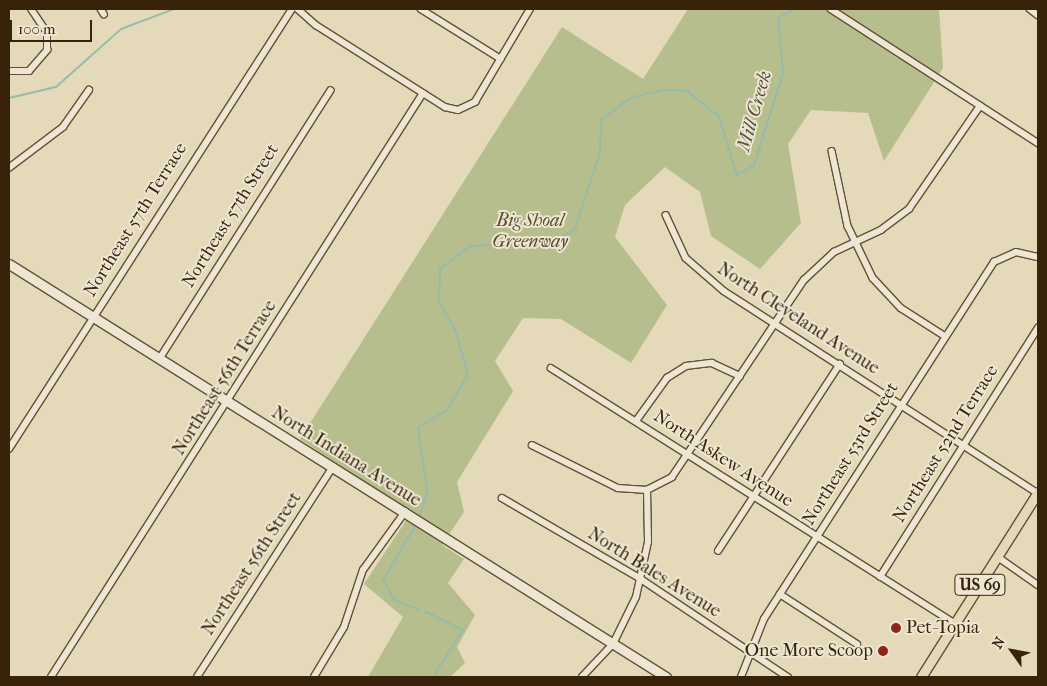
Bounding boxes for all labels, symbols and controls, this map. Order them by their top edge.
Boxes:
scale bar [12,10,95,42]
text: 100 m [18,20,56,38]
water label: Mill Creek [733,68,777,154]
street label: Northeast 57th Terrace [80,139,192,301]
street label: Northeast 57th Street [178,140,284,292]
park label: Big Shoal Greenway [492,211,568,253]
street label: North Cleveland Avenue [713,258,883,380]
street label: Northeast 56th Terrace [169,297,281,459]
street label: Northeast 52nd Terrace [889,361,1003,527]
street label: Northeast 53rd Street [798,379,904,529]
street label: North Indiana Avenue [267,402,425,512]
street label: North Askew Avenue [649,406,797,512]
street label: Northeast 56th Street [198,488,306,640]
street label: North Bales Avenue [583,523,725,623]
road number: US 69 [954,572,1006,598]
place label: Pet-Topia [906,617,979,639]
marker: Pet-Topia [890,622,902,634]
north arrow [987,626,1037,676]
text: N [989,634,1009,652]
place label: One More Scoop [745,640,873,662]
marker: One More Scoop [877,645,889,657]

